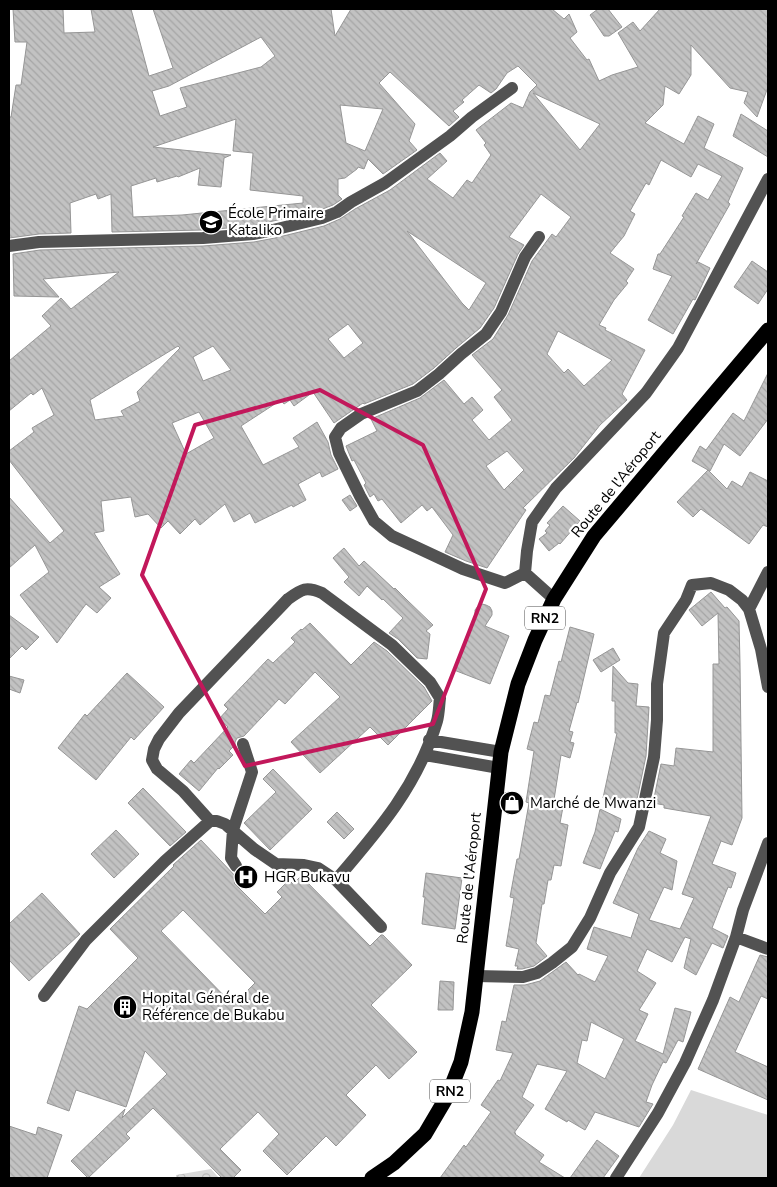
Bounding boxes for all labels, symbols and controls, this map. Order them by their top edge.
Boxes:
place label: École Primaire Kataliko [228,203,324,240]
school or university icon: École Primaire Kataliko [198,209,224,235]
street label: Route de l'Aéroport [567,426,666,542]
road number: RN2 [525,606,565,630]
shop icon: Marché de Mwanzi [499,790,525,816]
place label: Marché de Mwanzi [530,793,656,813]
street label: Route de l'Aéroport [452,811,486,945]
hospital icon: HGR Bukavu [233,864,259,890]
place label: HGR Bukavu [264,867,350,887]
place label: Hopital Général de Référence de Bukabu [142,988,285,1025]
building icon: Hopital Général de Référence de Bukabu [112,994,138,1020]
road number: RN2 [430,1080,470,1102]

